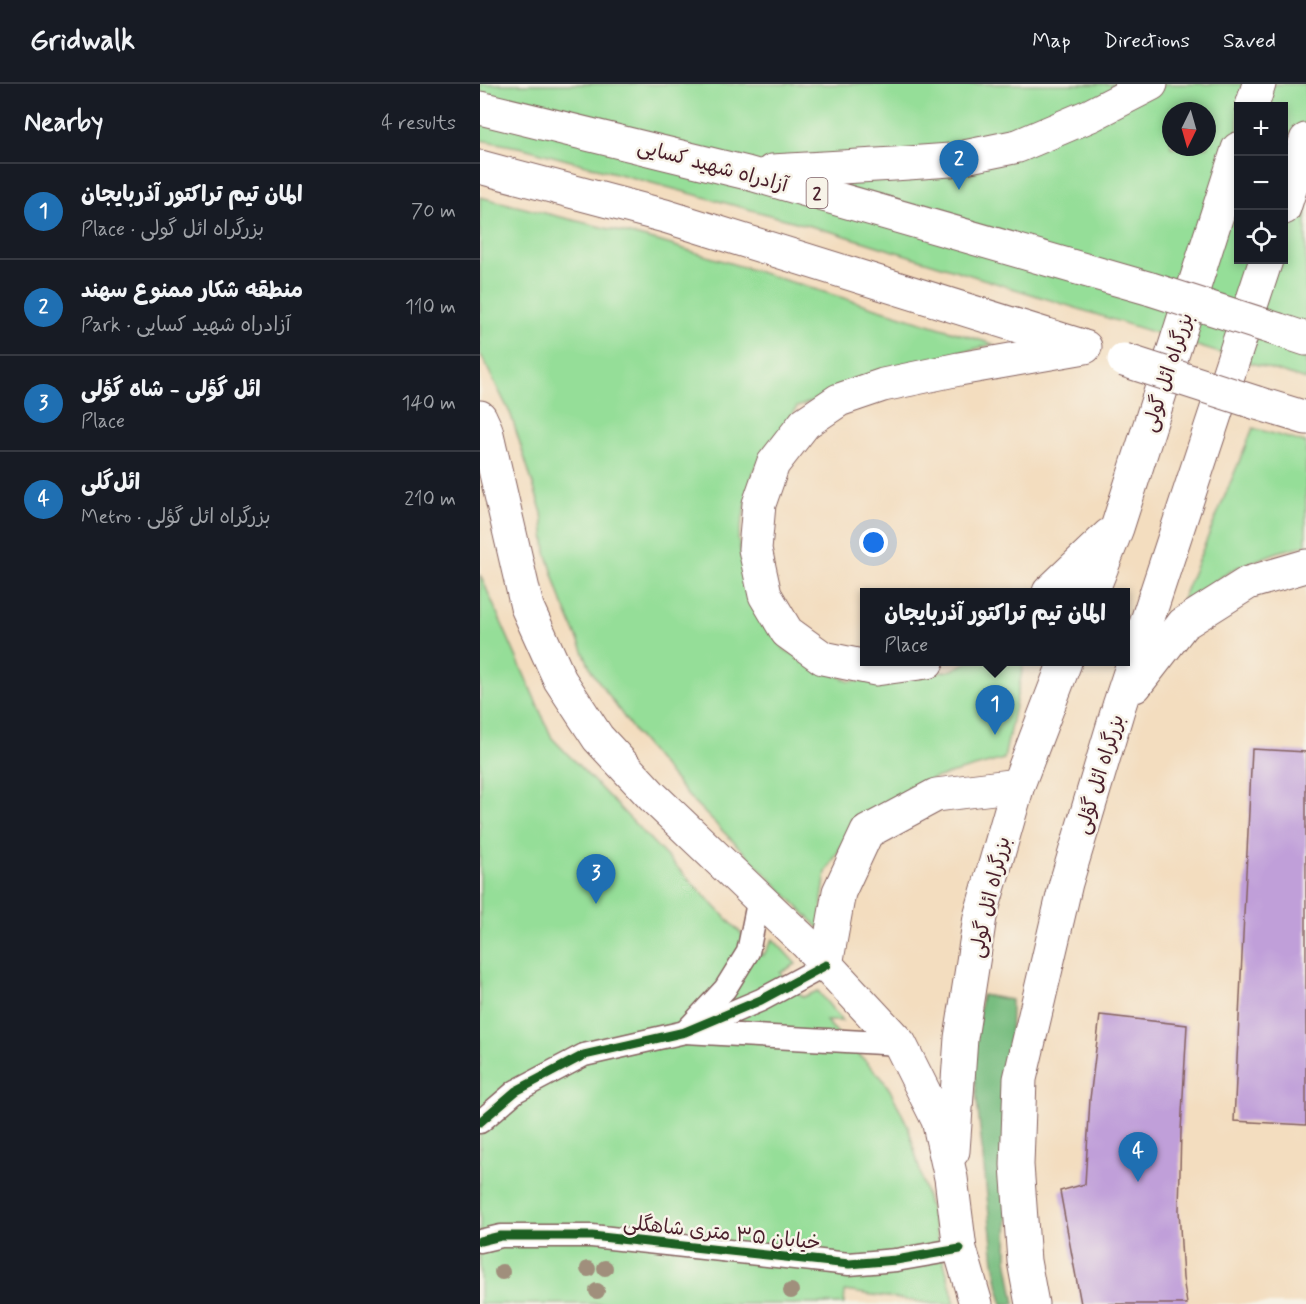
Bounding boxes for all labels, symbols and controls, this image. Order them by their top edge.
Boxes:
text: Gridwalk [30,23,135,60]
text: Map [1032,27,1071,55]
text: Directions [1104,27,1190,55]
text: Saved [1223,27,1276,55]
north arrow [1162,102,1216,156]
map controls [1234,102,1288,264]
button: + [1234,102,1288,156]
text: Nearby [24,106,103,140]
text: 4 results [381,110,456,137]
street label: آزادراه شهید کسایی [635,133,792,200]
pin: 2 [940,141,978,190]
button: − [1234,156,1288,210]
road number: 2 [806,178,828,208]
text: المان تیم تراکتور آذربایجان [81,181,303,209]
text: 1 [39,198,48,225]
text: 70 m [411,198,456,225]
button: locate [1234,210,1288,264]
text: Place · بزرگراه ائل گولی [81,216,264,243]
text: منطقه شکار ممنوع سهند [81,277,303,305]
text: 2 [39,294,48,321]
text: 110 m [405,294,456,321]
street label: بزرگراه ائل گولی [1136,309,1200,435]
text: Park · آزادراه شهید کسایی [81,312,291,339]
text: ائل گؤلی - شاه گؤلی [81,376,261,404]
text: 3 [39,390,48,417]
text: 140 m [402,390,456,417]
text: Place [81,408,125,435]
text: ائل‌گلی [81,469,140,497]
text: 4 [38,486,49,513]
text: 210 m [404,486,456,513]
text: Metro · بزرگراه ائل گؤلی [81,504,271,531]
your location [859,528,888,557]
popup [860,588,1130,666]
text: المان تیم تراکتور آذربایجان [884,600,1106,628]
text: Place [884,632,928,659]
pin: 1 [976,686,1014,735]
street label: بزرگراه ائل گؤلی [1069,711,1131,838]
street label: بزرگراه ائل گولی [963,834,1018,961]
pin: 3 [576,854,616,904]
pin: 4 [1118,1132,1158,1182]
street label: خیابان ۳۵ متری شاهگلی [622,1210,822,1257]

